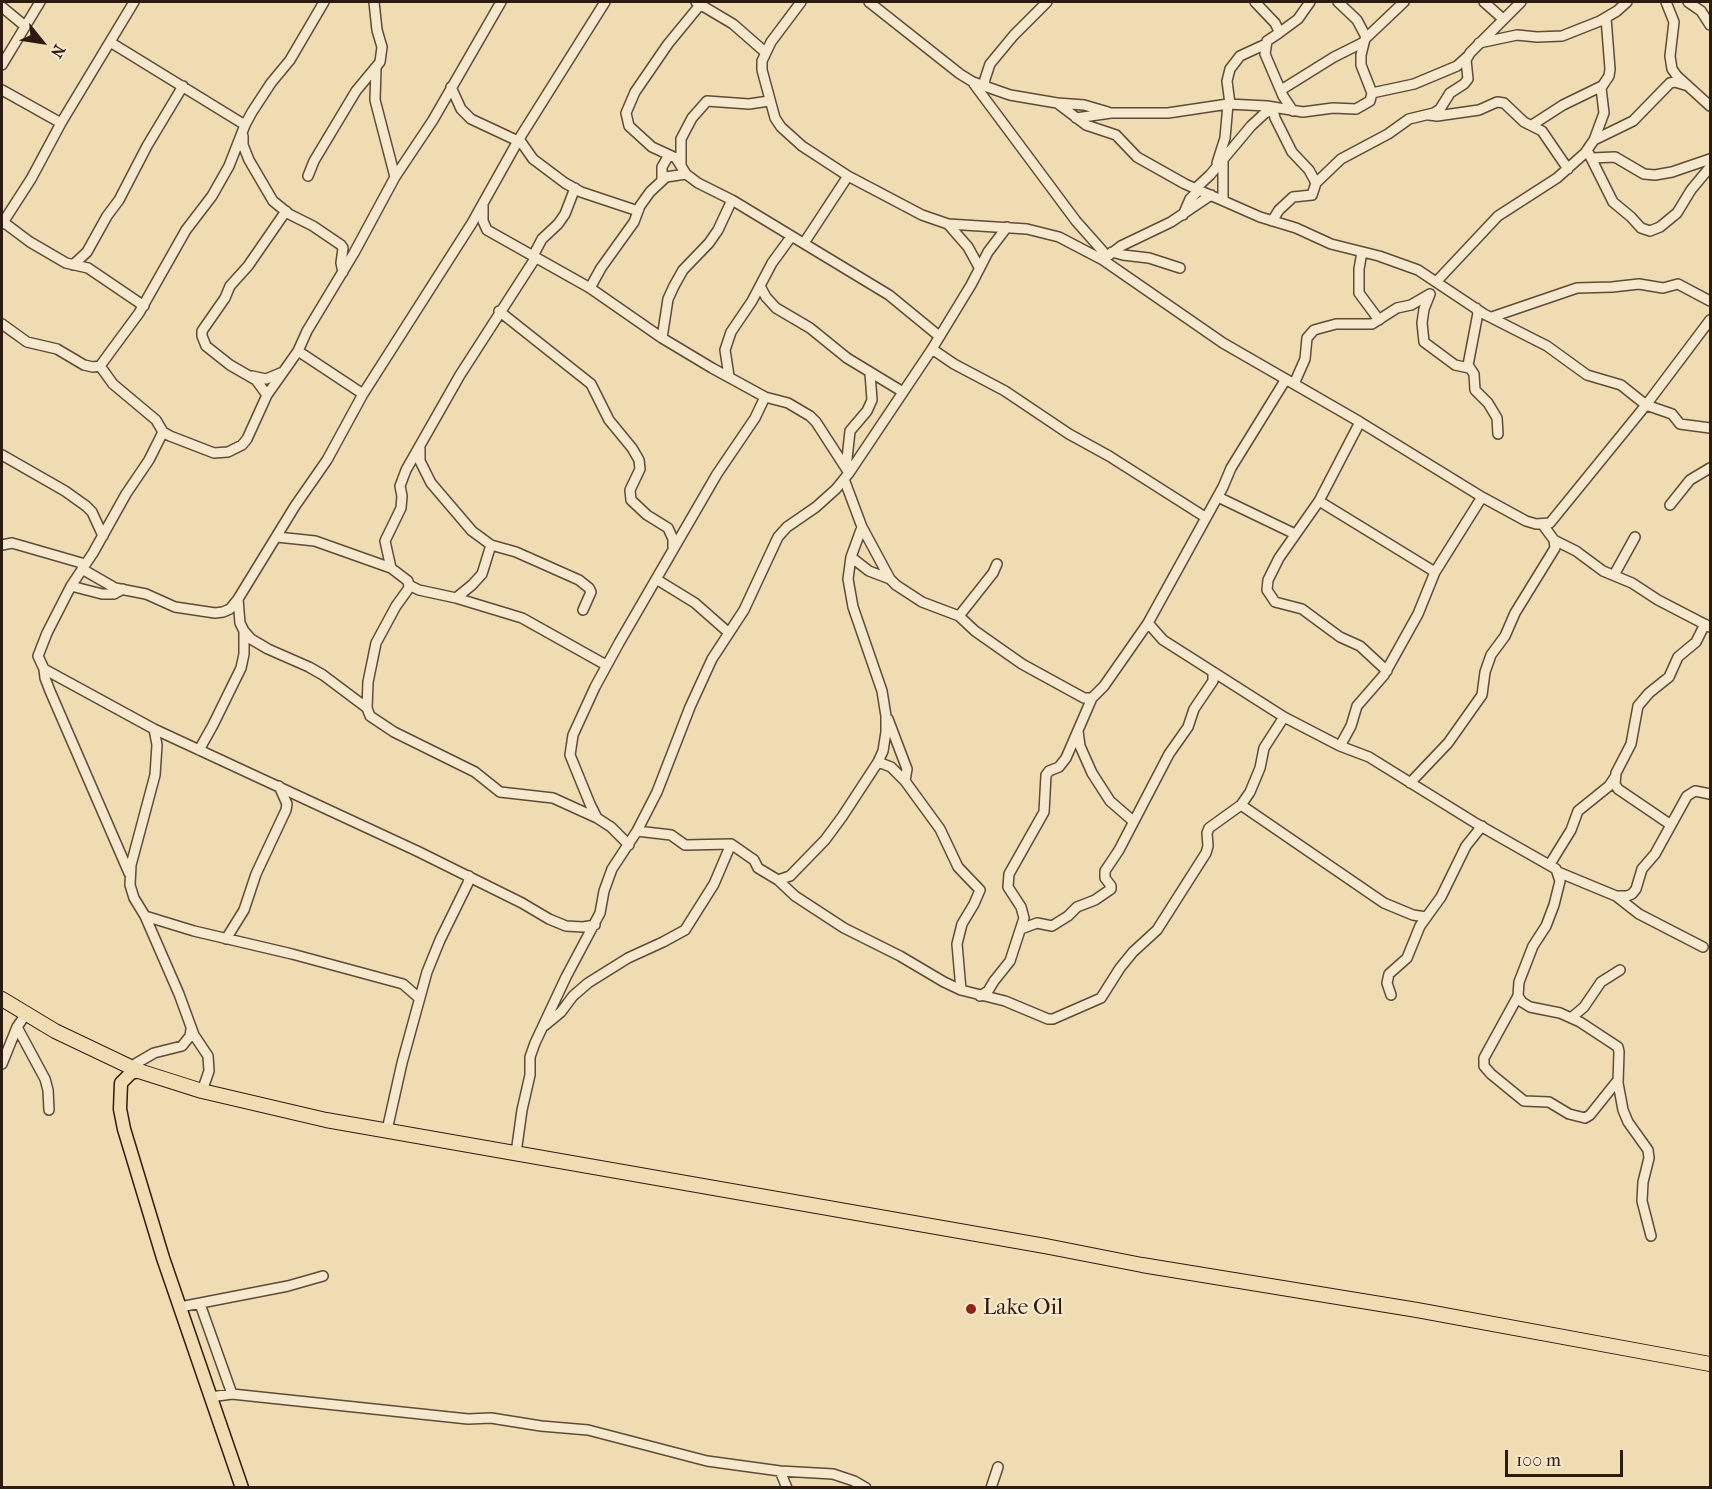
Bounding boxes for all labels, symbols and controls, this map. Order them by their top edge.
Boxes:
north arrow [12,12,72,72]
text: N [47,41,69,61]
place label: Lake Oil [983,1296,1063,1322]
marker: Lake Oil [964,1302,978,1316]
scale bar [1508,1438,1626,1476]
text: 100 m [1516,1450,1561,1471]

